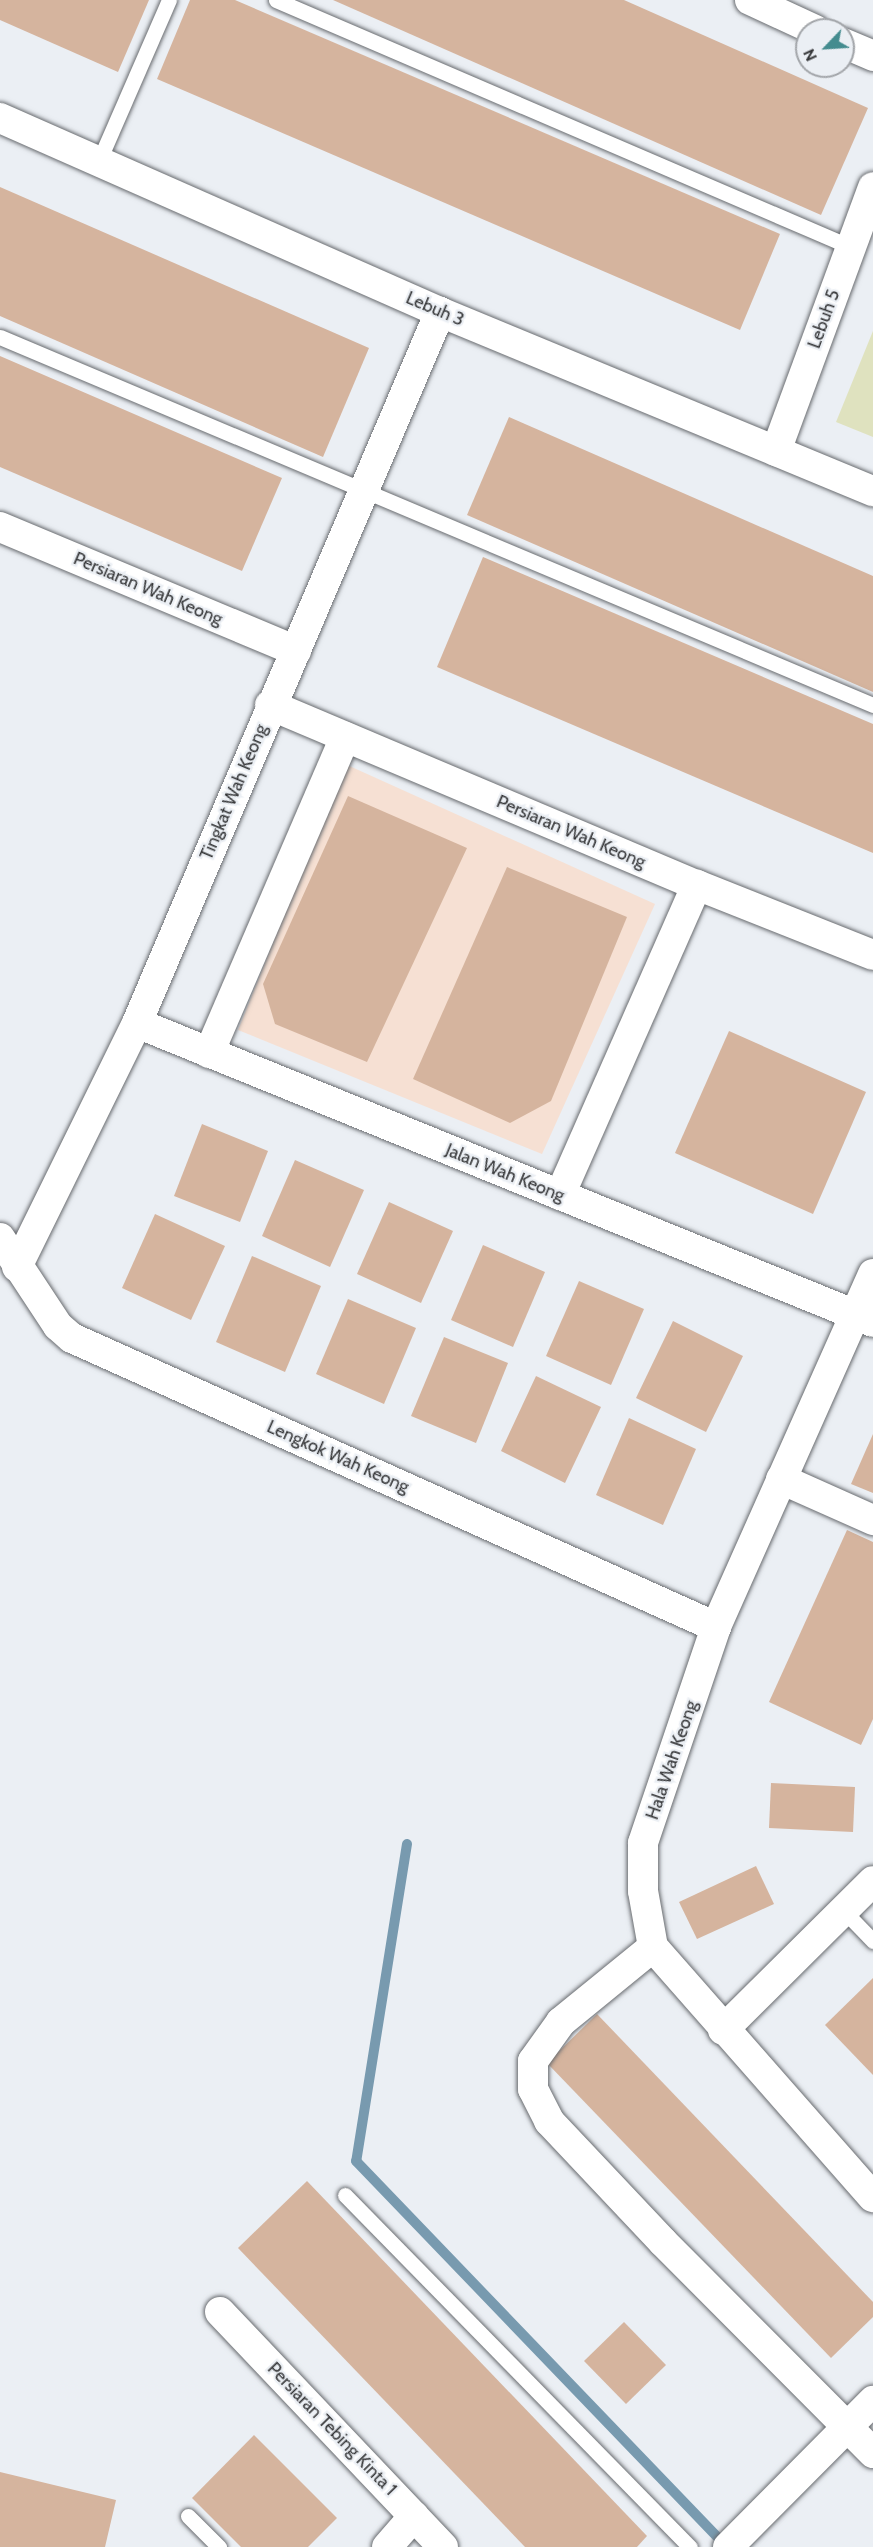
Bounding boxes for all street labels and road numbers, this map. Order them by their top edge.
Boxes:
street label: Lebuh 3 [403,287,467,331]
street label: Lebuh 5 [803,287,845,351]
street label: Persiaran Wah Keong [70,548,226,630]
street label: Tingkat Wah Keong [196,721,272,863]
street label: Persiaran Wah Keong [493,791,649,873]
street label: Jalan Wah Keong [442,1139,568,1207]
street label: Lengkok Wah Keong [264,1416,412,1498]
street label: Hala Wah Keong [642,1698,702,1822]
street label: Persiaran Tebing Kinta 1 [263,2358,401,2500]

